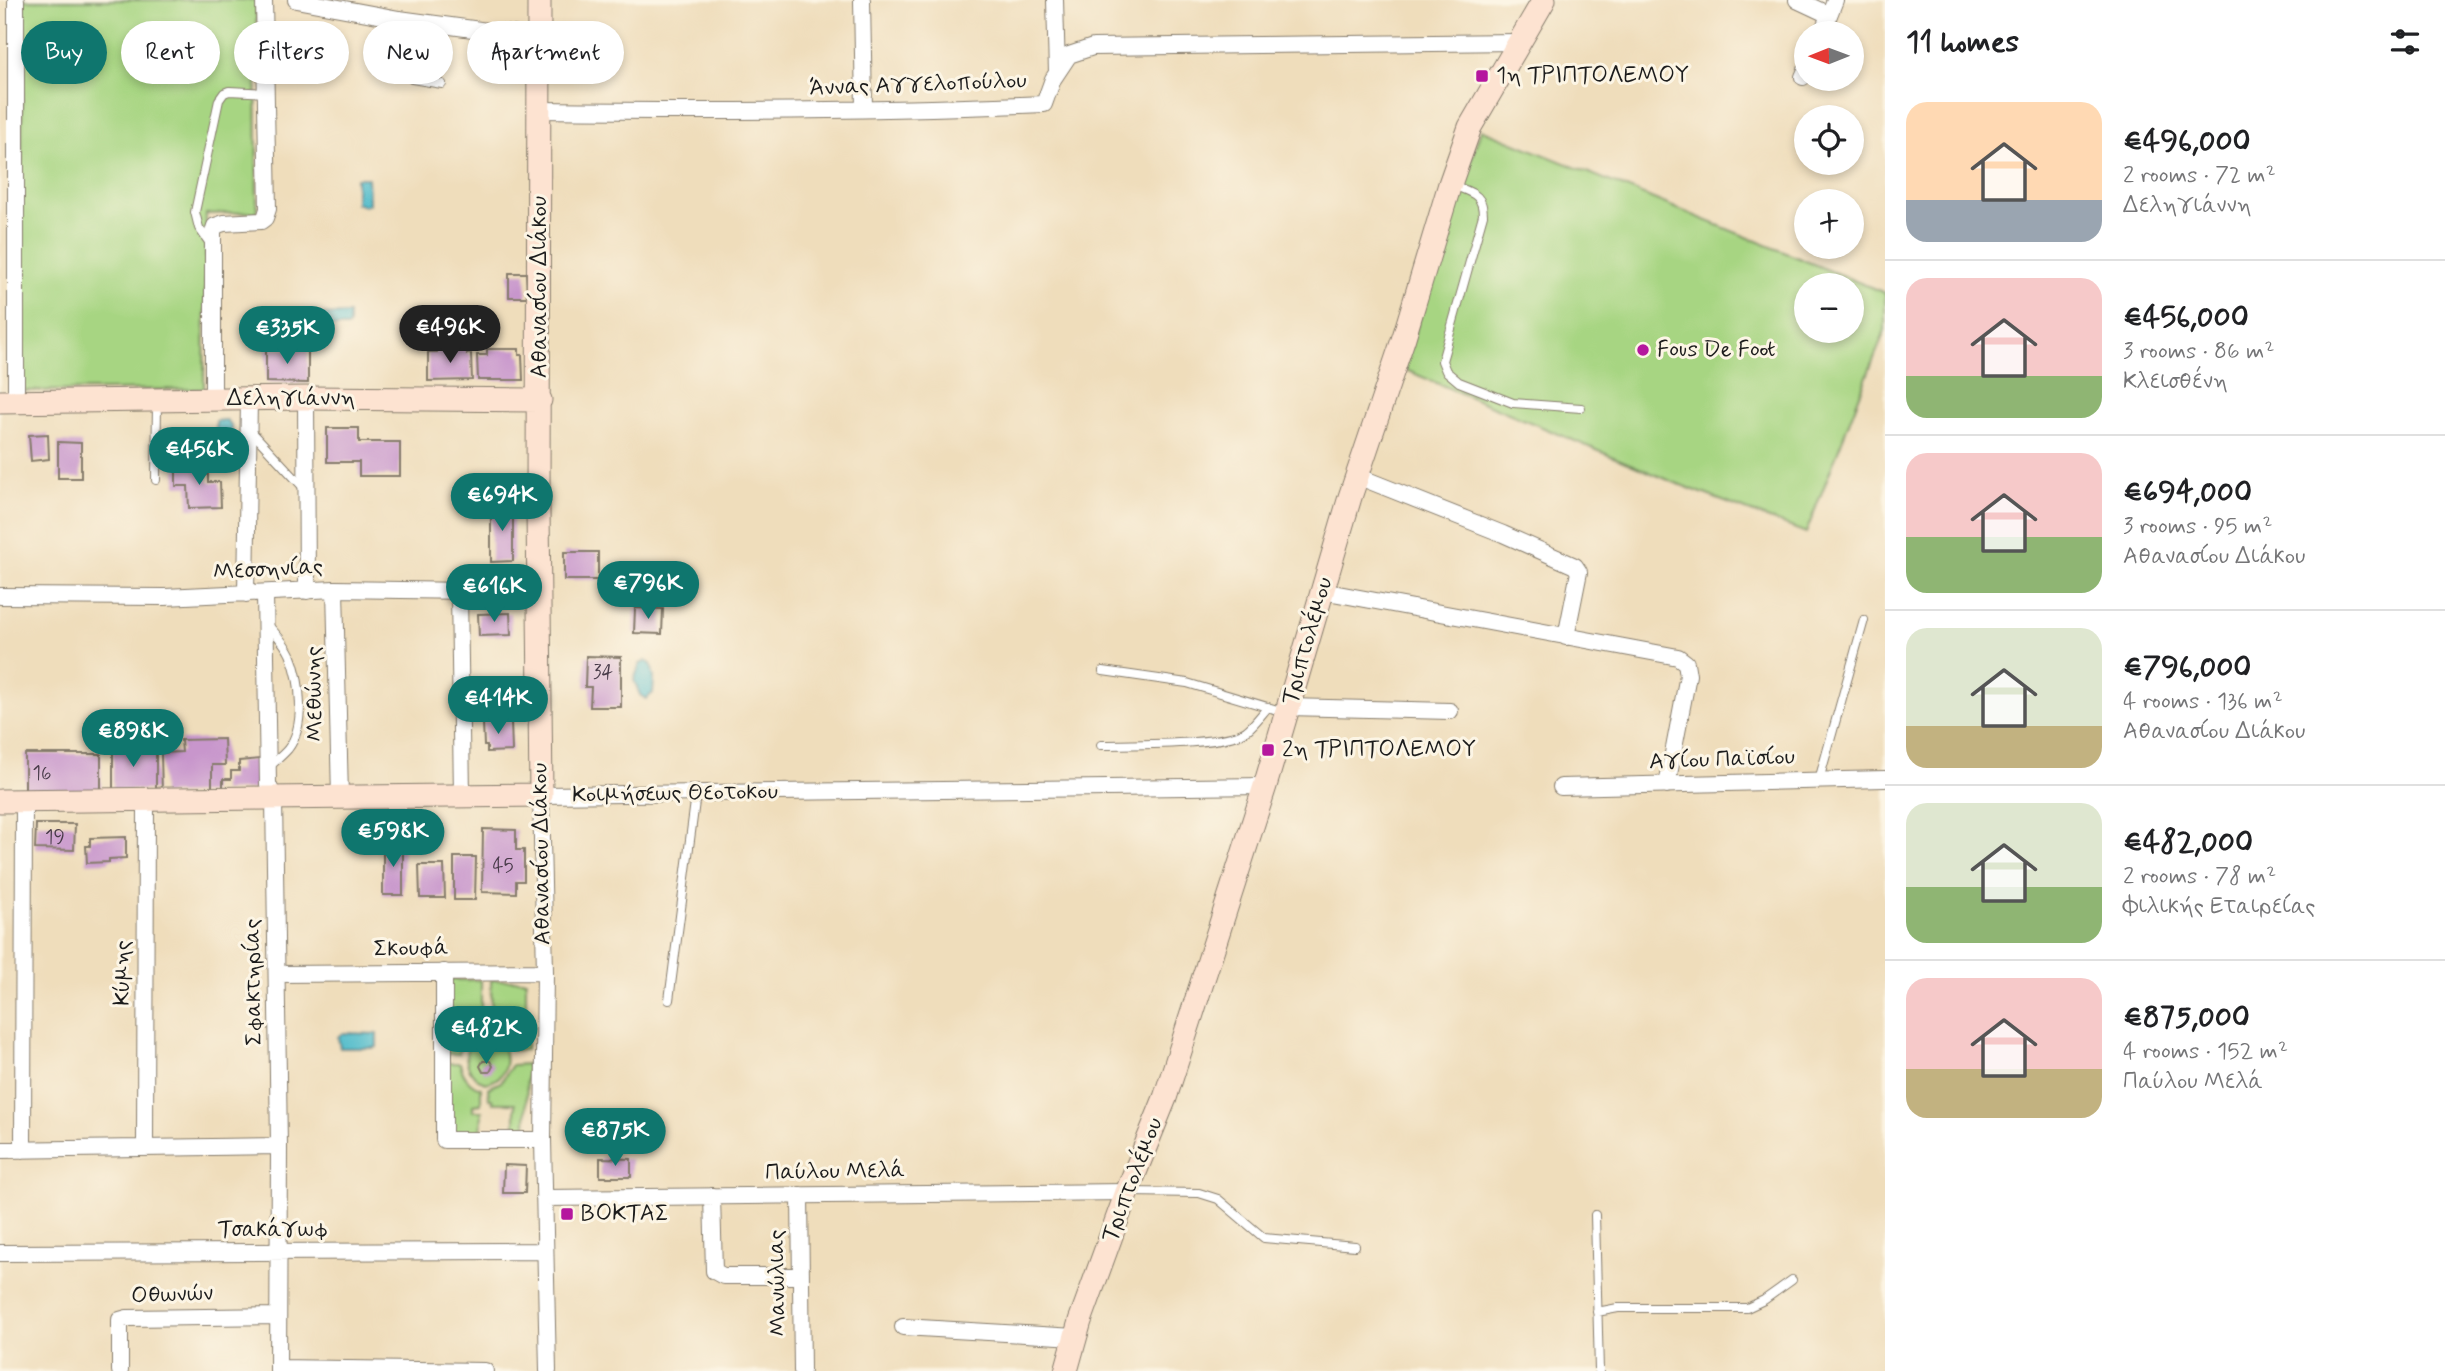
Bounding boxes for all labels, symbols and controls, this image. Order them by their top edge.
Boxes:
chip: Buy [21,21,107,84]
chip: Rent [121,21,220,84]
chip: Filters [234,21,349,84]
chip: New [363,21,453,84]
chip: Apartment [467,21,624,84]
north arrow [1794,21,1864,91]
map controls [1794,21,1864,343]
text: 11 homes [1906,23,2019,62]
icon: filters [2386,23,2424,61]
place label: 1η ΤΡΙΠΤΟΛΕΜΟΥ [1496,61,1689,91]
street label: Άννας Αγγελοπούλου [809,66,1027,104]
marker: 1η ΤΡΙΠΤΟΛΕΜΟΥ [1474,68,1490,84]
button: locate [1794,105,1864,175]
text: €496,000 [2123,122,2251,161]
icon: home [1962,130,2046,214]
text: 2 rooms · 72 m² [2123,161,2276,191]
button: + [1794,189,1864,259]
text: Δεληγιάννη [2123,191,2252,221]
street label: Αθανασίου Διάκου [525,196,555,378]
button: − [1794,273,1864,343]
text: €456,000 [2123,298,2249,337]
pin: €335K [238,306,336,366]
pin: €496K [401,306,499,365]
icon: home [1962,306,2046,390]
text: €496K [415,313,485,343]
text: €335K [255,314,319,344]
place label: Fous De Foot [1657,335,1776,365]
text: 3 rooms · 86 m² [2123,337,2274,367]
marker: Fous De Foot [1635,342,1651,358]
text: Κλεισθένη [2123,367,2228,397]
street label: Δεληγιάννη [227,384,355,414]
pin: €456K [150,428,248,487]
text: €456K [165,435,233,465]
text: €694,000 [2123,473,2252,512]
pin: €694K [453,474,551,533]
text: €694K [467,481,537,511]
icon: home [1962,481,2046,565]
text: 3 rooms · 95 m² [2123,512,2272,542]
text: Αθανασίου Διάκου [2123,542,2305,572]
street label: Μεσσηνίας [212,552,324,588]
pin: €796K [599,562,697,621]
pin: €616K [445,564,543,624]
text: €796K [613,569,683,599]
text: €616K [462,572,526,602]
street label: Τριπτολέμου [1274,573,1341,708]
street label: Μεθώνης [299,646,331,742]
text: €796,000 [2123,648,2251,687]
icon: home [1962,656,2046,740]
house number: 34 [593,660,613,685]
pin: €414K [449,676,547,736]
text: €414K [464,684,532,714]
text: 4 rooms · 136 m² [2123,687,2283,717]
pin: €898K [84,710,182,769]
text: €898K [98,717,168,747]
text: Αθανασίου Διάκου [2123,717,2305,747]
place label: 2η ΤΡΙΠΤΟΛΕΜΟΥ [1282,735,1476,765]
marker: 2η ΤΡΙΠΤΟΛΕΜΟΥ [1260,742,1276,758]
street label: Αγίου Παϊσίου [1649,742,1795,778]
house number: 16 [32,761,52,786]
street label: Αθανασίου Διάκου [525,763,559,945]
street label: Κοιμήσεως Θεοτοκου [572,777,778,811]
pin: €598K [344,810,442,869]
text: €598K [357,817,429,847]
text: €482,000 [2123,823,2253,862]
house number: 19 [45,825,65,850]
icon: home [1962,831,2046,915]
house number: 45 [492,854,514,879]
text: 2 rooms · 78 m² [2123,862,2276,892]
text: Φιλικής Εταιρείας [2123,892,2315,922]
street label: Σφακτηρίας [238,918,270,1046]
street label: Σκουφά [373,933,449,965]
street label: Κύμης [108,940,138,1006]
text: €875,000 [2123,998,2250,1037]
pin: €482K [437,1006,535,1066]
icon: home [1962,1006,2046,1090]
text: €482K [450,1014,522,1044]
text: 4 rooms · 152 m² [2123,1037,2288,1067]
text: Παύλου Μελά [2123,1067,2263,1097]
pin: €875K [566,1108,664,1168]
street label: Τριπτολέμου [1094,1113,1171,1247]
text: €875K [581,1116,649,1146]
street label: Παύλου Μελά [765,1156,905,1188]
place label: ΒΟΚΤΑΣ [581,1199,669,1229]
marker: ΒΟΚΤΑΣ [559,1206,575,1222]
street label: Τσακάγωφ [218,1215,328,1245]
street label: Μανώλιας [762,1229,794,1337]
street label: Οθωνών [130,1279,214,1311]

